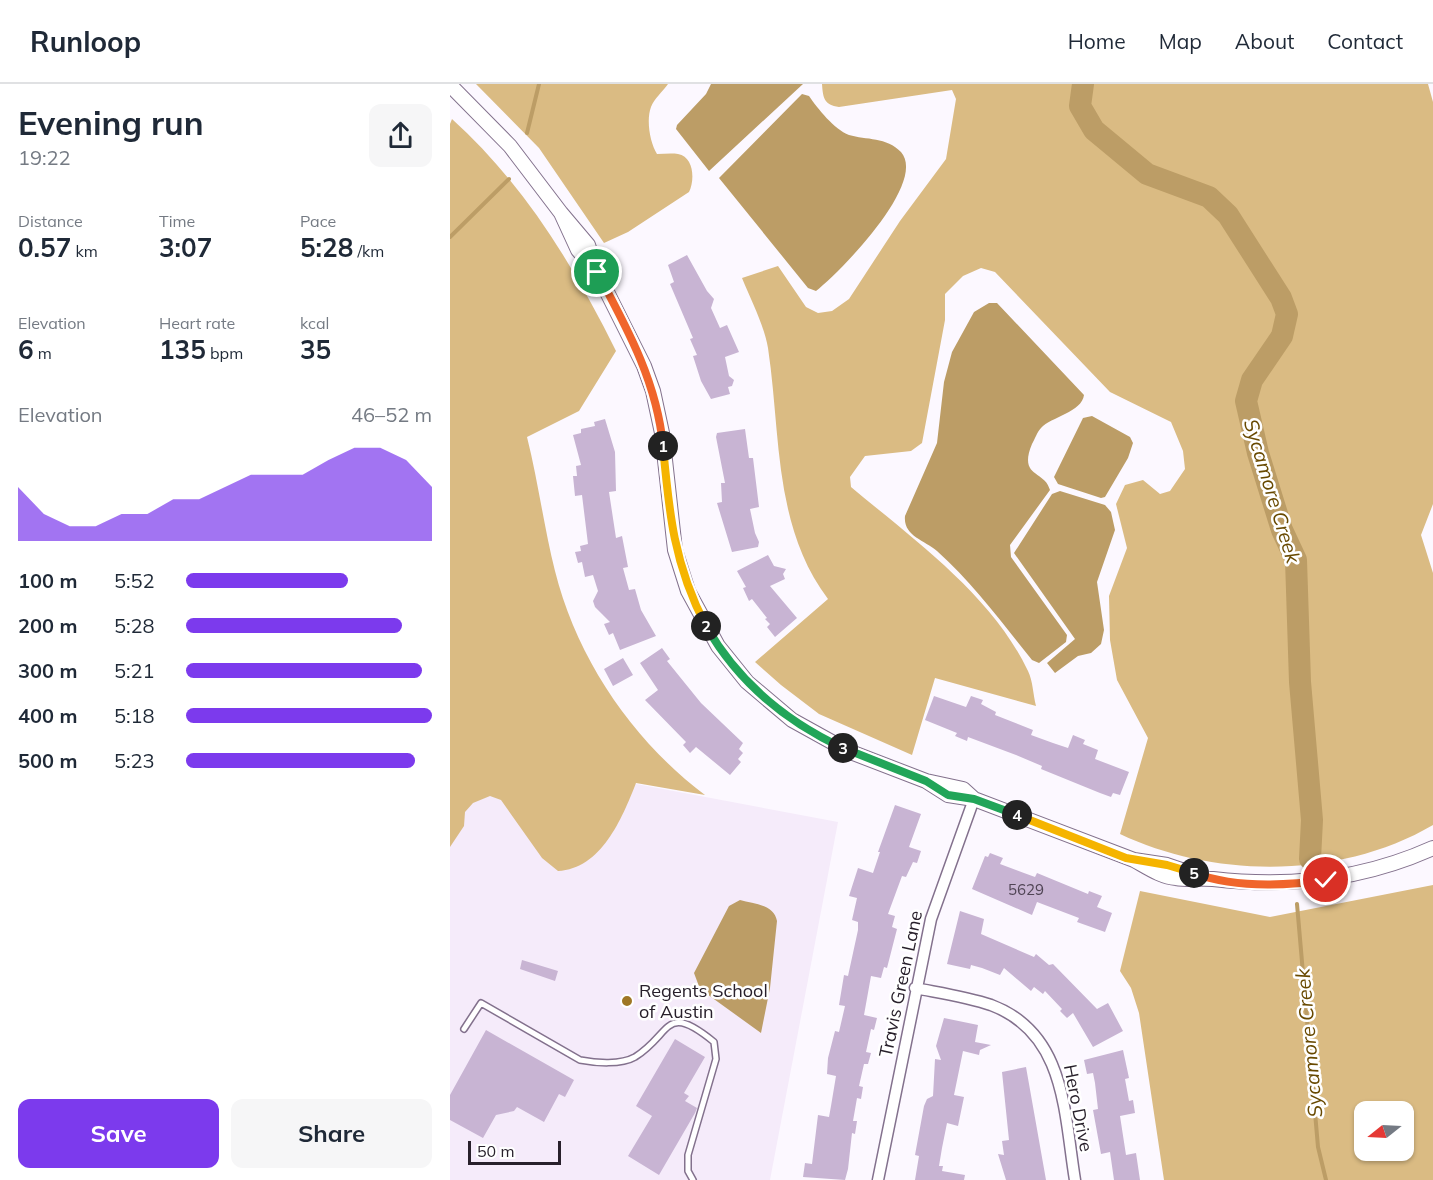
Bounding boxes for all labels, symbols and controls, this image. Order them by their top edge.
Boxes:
text: Runloop [30,24,141,59]
text: Home [1068,28,1126,54]
text: Map [1159,28,1202,54]
text: About [1235,28,1294,54]
text: Contact [1327,28,1403,54]
text: Evening run [18,102,204,143]
button: share [369,104,432,167]
text: 19:22 [18,145,71,170]
text: Distance [18,211,83,231]
text: Time [159,211,195,231]
text: Pace [300,211,336,231]
text: 0.57 [18,231,71,264]
text: 3:07 [159,231,212,264]
text: 5:28 [300,231,353,264]
text: km [71,241,98,261]
text: /km [353,241,384,261]
pin [571,246,622,297]
icon: arrive [580,255,613,288]
text: Elevation [18,313,86,333]
text: Heart rate [159,313,235,333]
text: kcal [300,313,329,333]
text: 6 [18,333,34,366]
text: 135 [159,333,206,366]
text: 35 [300,333,331,366]
text: m [34,343,52,363]
text: bpm [206,343,243,363]
text: Elevation [18,402,103,427]
text: 46–52 m [351,402,432,427]
water label: Sycamore Creek [1239,416,1307,567]
pin: 1 [648,431,678,461]
text: 1 [658,436,668,456]
text: 100 m [18,568,77,593]
text: 5:52 [114,568,155,593]
pin: 2 [691,611,721,641]
text: 200 m [18,613,77,638]
text: 5:28 [114,613,155,638]
text: 2 [701,616,711,636]
text: 300 m [18,658,77,683]
text: 5:21 [114,658,155,683]
text: 400 m [18,703,77,728]
text: 5:18 [114,703,155,728]
pin: 3 [828,733,858,763]
text: 3 [838,738,848,758]
text: 500 m [18,748,77,773]
text: 5:23 [114,748,155,773]
pin: 4 [1002,800,1032,830]
text: 4 [1012,805,1022,825]
pin [1300,854,1351,905]
pin: 5 [1179,858,1209,888]
text: 5 [1189,863,1199,883]
icon: check [1309,863,1342,896]
house number: 5629 [1008,880,1044,899]
street label: Travis Green Lane [874,908,927,1059]
water label: Sycamore Creek [1289,967,1327,1119]
place label: Regents School of Austin [639,979,768,1023]
marker: Regents School of Austin [620,994,634,1008]
street label: Hero Drive [1059,1062,1098,1154]
button: Save [18,1099,219,1168]
button: Share [231,1099,432,1168]
north arrow [1354,1101,1414,1161]
map controls [1354,1101,1414,1161]
scale bar [468,1138,561,1166]
text: 50 m [477,1141,514,1161]

